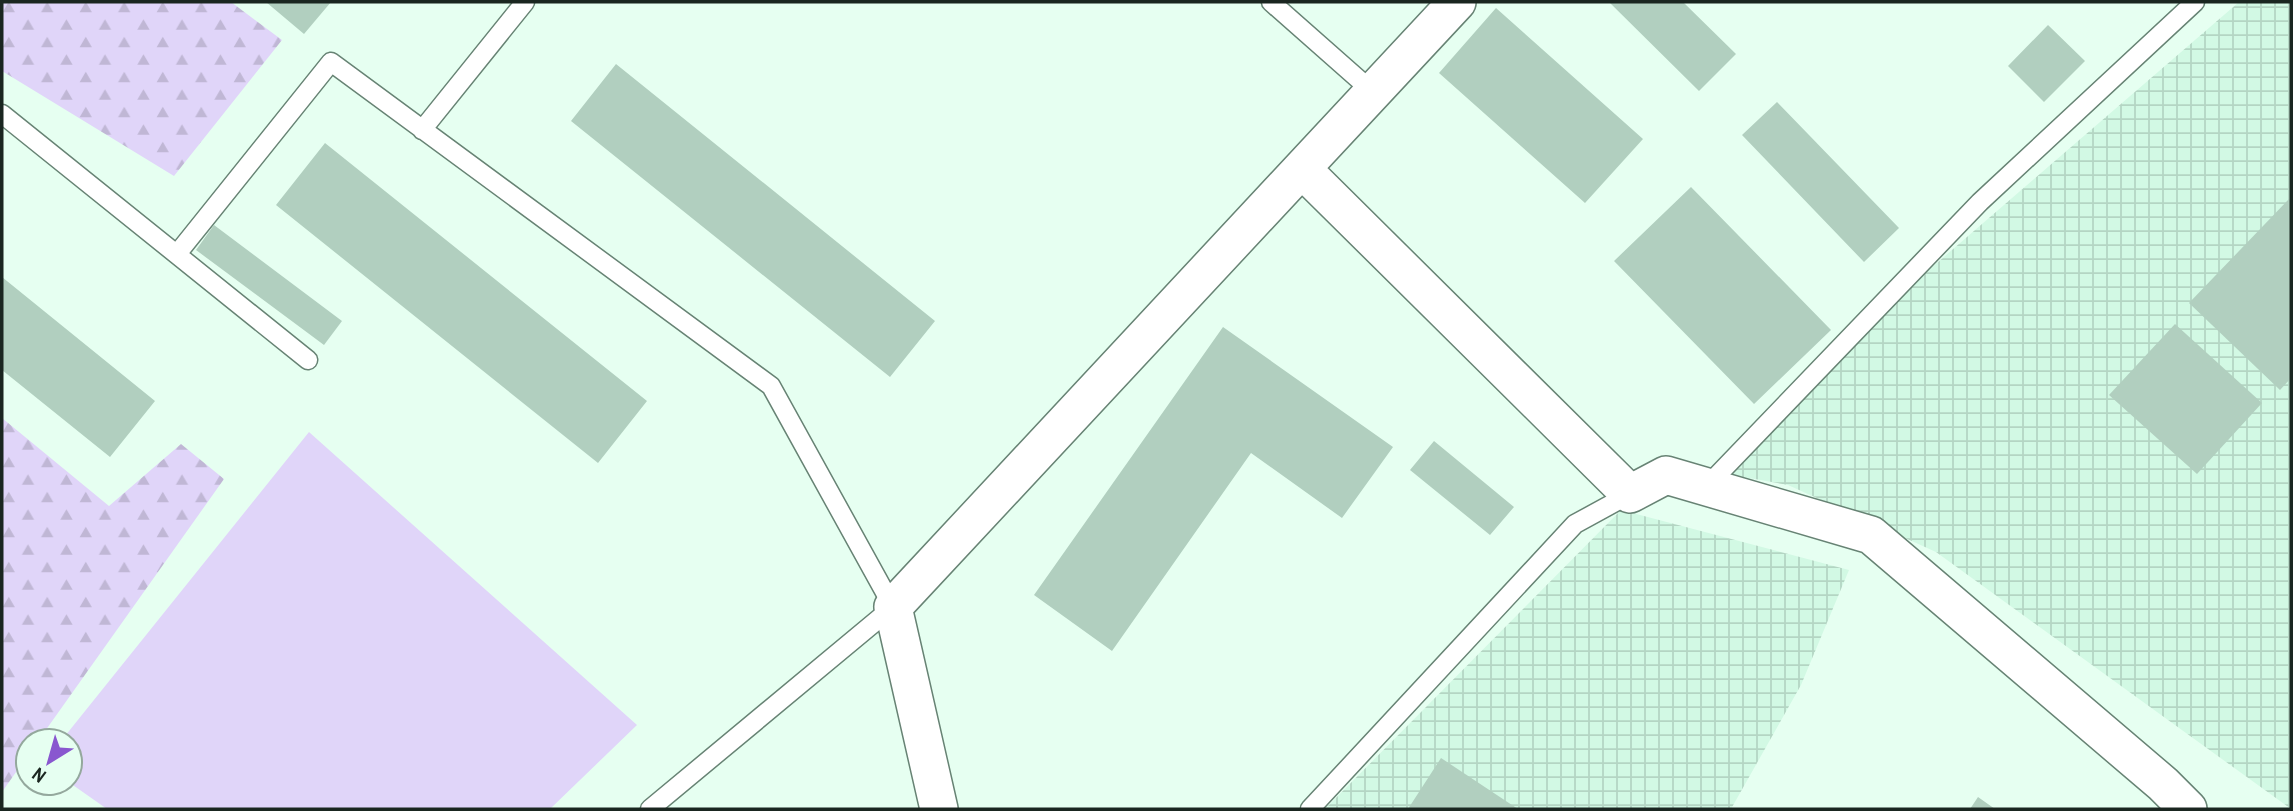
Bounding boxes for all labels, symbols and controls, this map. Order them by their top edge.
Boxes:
north arrow [14,727,84,797]
text: N [26,762,51,789]

